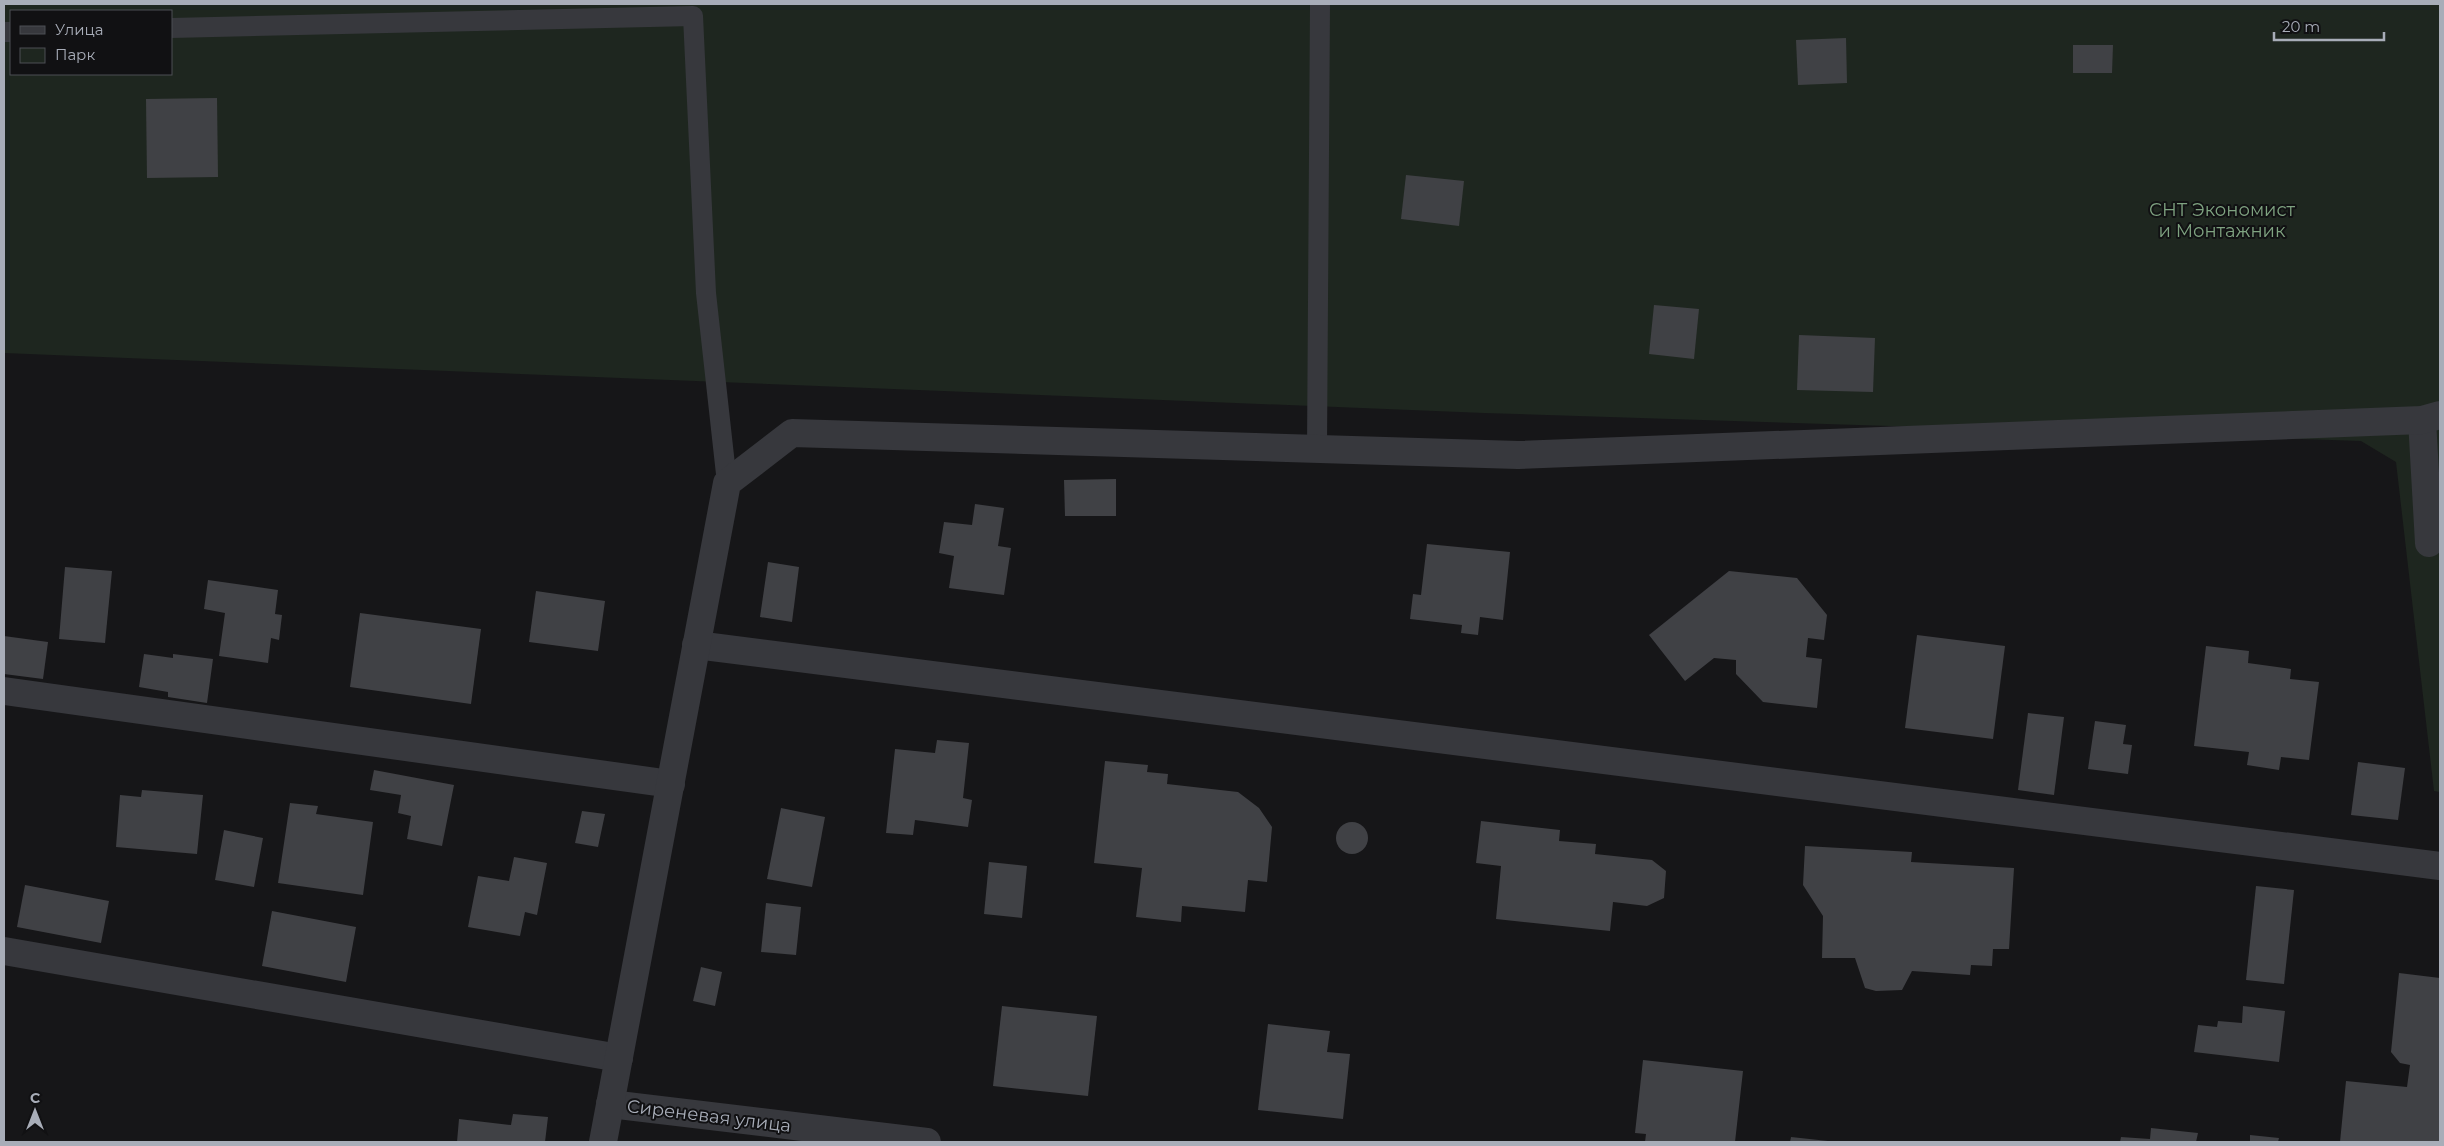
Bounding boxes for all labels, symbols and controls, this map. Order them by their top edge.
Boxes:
legend [10,10,172,75]
scale bar [2274,10,2384,42]
text: 20 m [2282,17,2320,36]
text: Улица [55,20,103,39]
text: Парк [55,45,95,64]
park label: СНТ Экономист и Монтажник [2149,199,2295,242]
north arrow [10,1086,60,1136]
text: С [30,1089,40,1107]
street label: Сиреневая улица [626,1095,792,1137]

